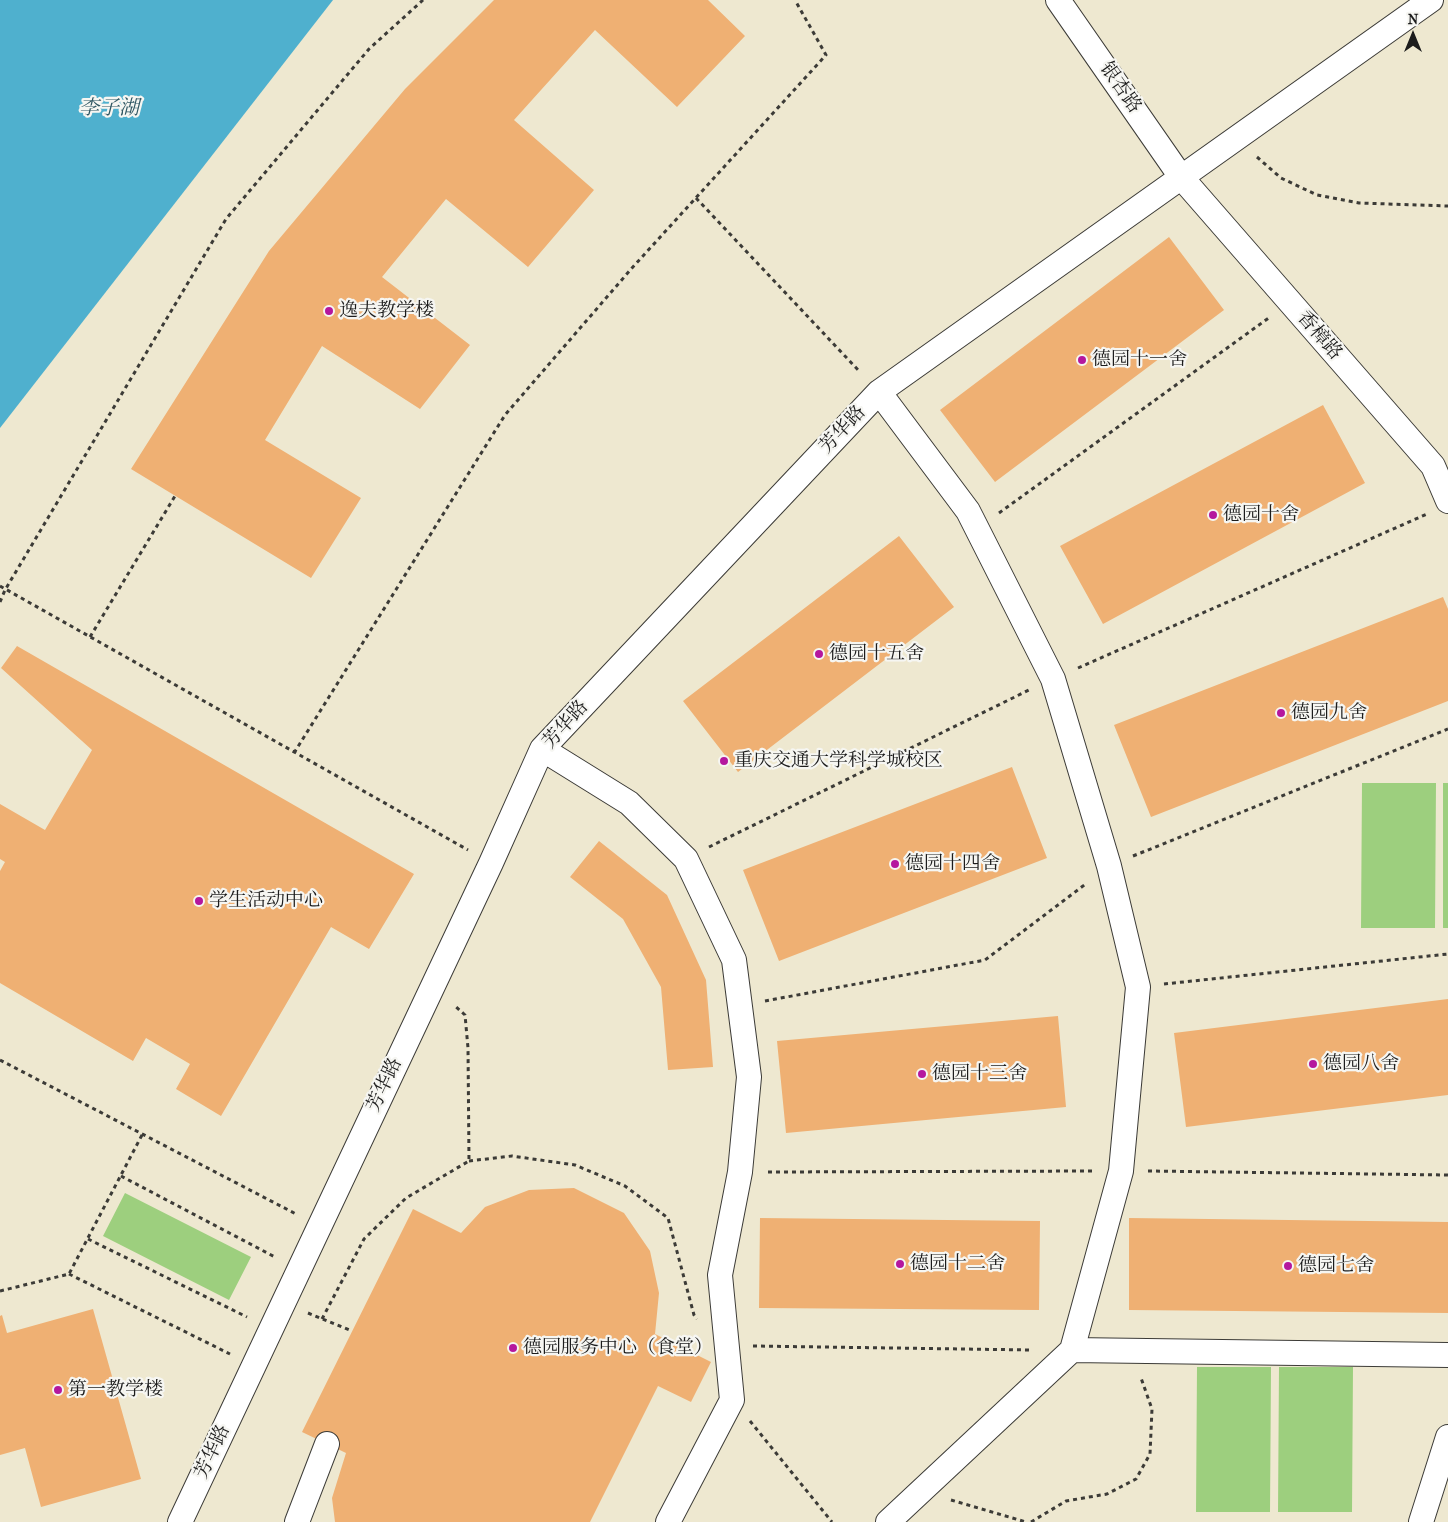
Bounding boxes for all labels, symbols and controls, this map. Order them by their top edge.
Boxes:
north arrow [1388,10,1438,60]
text: N [1408,11,1418,28]
street label: 银杏路 [1094,58,1146,118]
water label: 李子湖 [79,97,139,121]
place label: 逸夫教学楼 [339,300,434,322]
marker: 逸夫教学楼 [323,305,335,317]
street label: 香樟路 [1292,307,1346,365]
place label: 德园十一舍 [1092,349,1187,371]
marker: 德园十一舍 [1076,354,1088,366]
street label: 芳华路 [815,401,871,459]
place label: 德园十舍 [1223,504,1299,526]
marker: 德园十舍 [1207,509,1219,521]
place label: 德园十五舍 [829,643,924,665]
marker: 德园十五舍 [813,648,825,660]
street label: 芳华路 [538,696,594,754]
place label: 德园九舍 [1291,702,1367,724]
marker: 德园九舍 [1275,707,1287,719]
place label: 重庆交通大学科学城校区 [734,750,943,772]
marker: 重庆交通大学科学城校区 [718,755,730,767]
place label: 德园十四舍 [905,853,1000,875]
marker: 德园十四舍 [889,858,901,870]
place label: 学生活动中心 [209,890,323,912]
marker: 学生活动中心 [193,895,205,907]
place label: 德园八舍 [1323,1053,1399,1075]
street label: 芳华路 [363,1054,407,1116]
marker: 德园八舍 [1307,1058,1319,1070]
place label: 德园十三舍 [932,1063,1027,1085]
marker: 德园十三舍 [916,1068,928,1080]
place label: 德园十二舍 [910,1253,1005,1275]
place label: 德园七舍 [1298,1255,1374,1277]
marker: 德园十二舍 [894,1258,906,1270]
marker: 德园七舍 [1282,1260,1294,1272]
place label: 德园服务中心（食堂） [523,1337,713,1359]
marker: 德园服务中心（食堂） [507,1342,519,1354]
place label: 第一教学楼 [68,1379,163,1401]
marker: 第一教学楼 [52,1384,64,1396]
street label: 芳华路 [191,1421,235,1483]

